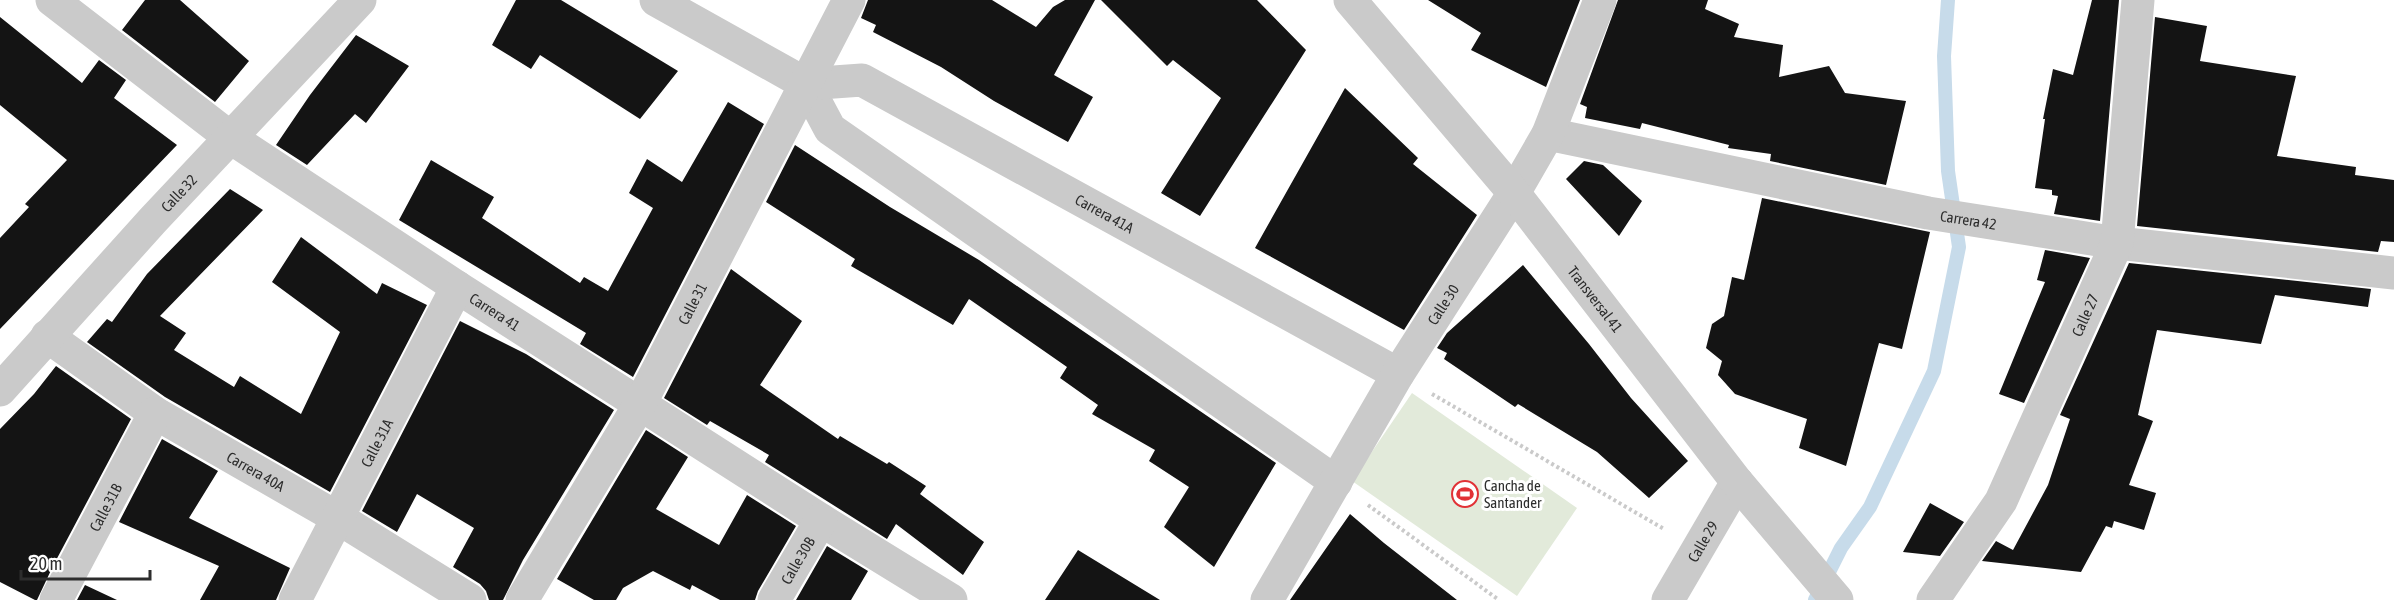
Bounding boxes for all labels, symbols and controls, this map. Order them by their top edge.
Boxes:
street label: Calle 32 [157,171,200,215]
street label: Carrera 41A [1073,190,1137,236]
street label: Carrera 42 [1939,207,1998,232]
street label: Transversal 41 [1565,262,1627,335]
street label: Calle 31 [674,280,710,327]
street label: Calle 30 [1423,281,1462,328]
street label: Carrera 41 [467,289,524,334]
street label: Calle 27 [2068,291,2102,339]
street label: Calle 31A [357,415,396,470]
street label: Carrera 40A [224,448,289,495]
place label: Cancha de Santander [1484,477,1542,511]
sports icon: Cancha de Santander [1450,479,1480,509]
street label: Calle 31B [86,480,125,534]
street label: Calle 29 [1684,518,1721,565]
street label: Calle 30B [777,534,818,587]
scale bar [21,543,150,581]
text: 20 m [30,553,62,574]

